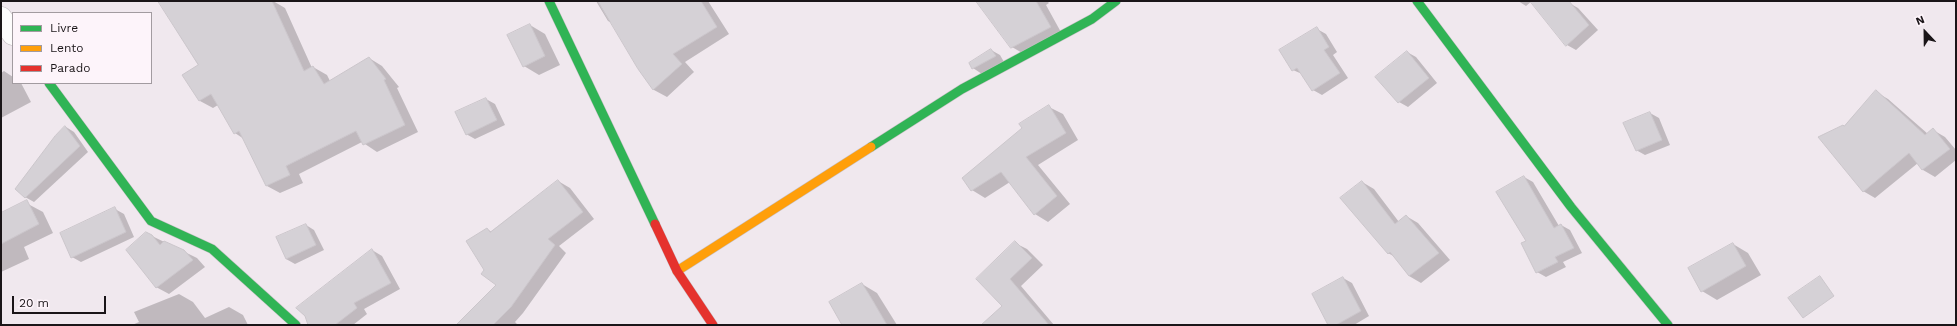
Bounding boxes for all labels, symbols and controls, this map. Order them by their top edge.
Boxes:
legend [12,12,152,84]
north arrow [1905,12,1945,52]
text: N [1914,13,1927,28]
text: Livre [50,21,78,35]
text: Lento [50,41,84,55]
text: Parado [50,61,90,75]
scale bar [14,288,108,314]
text: 20 m [19,296,49,310]

